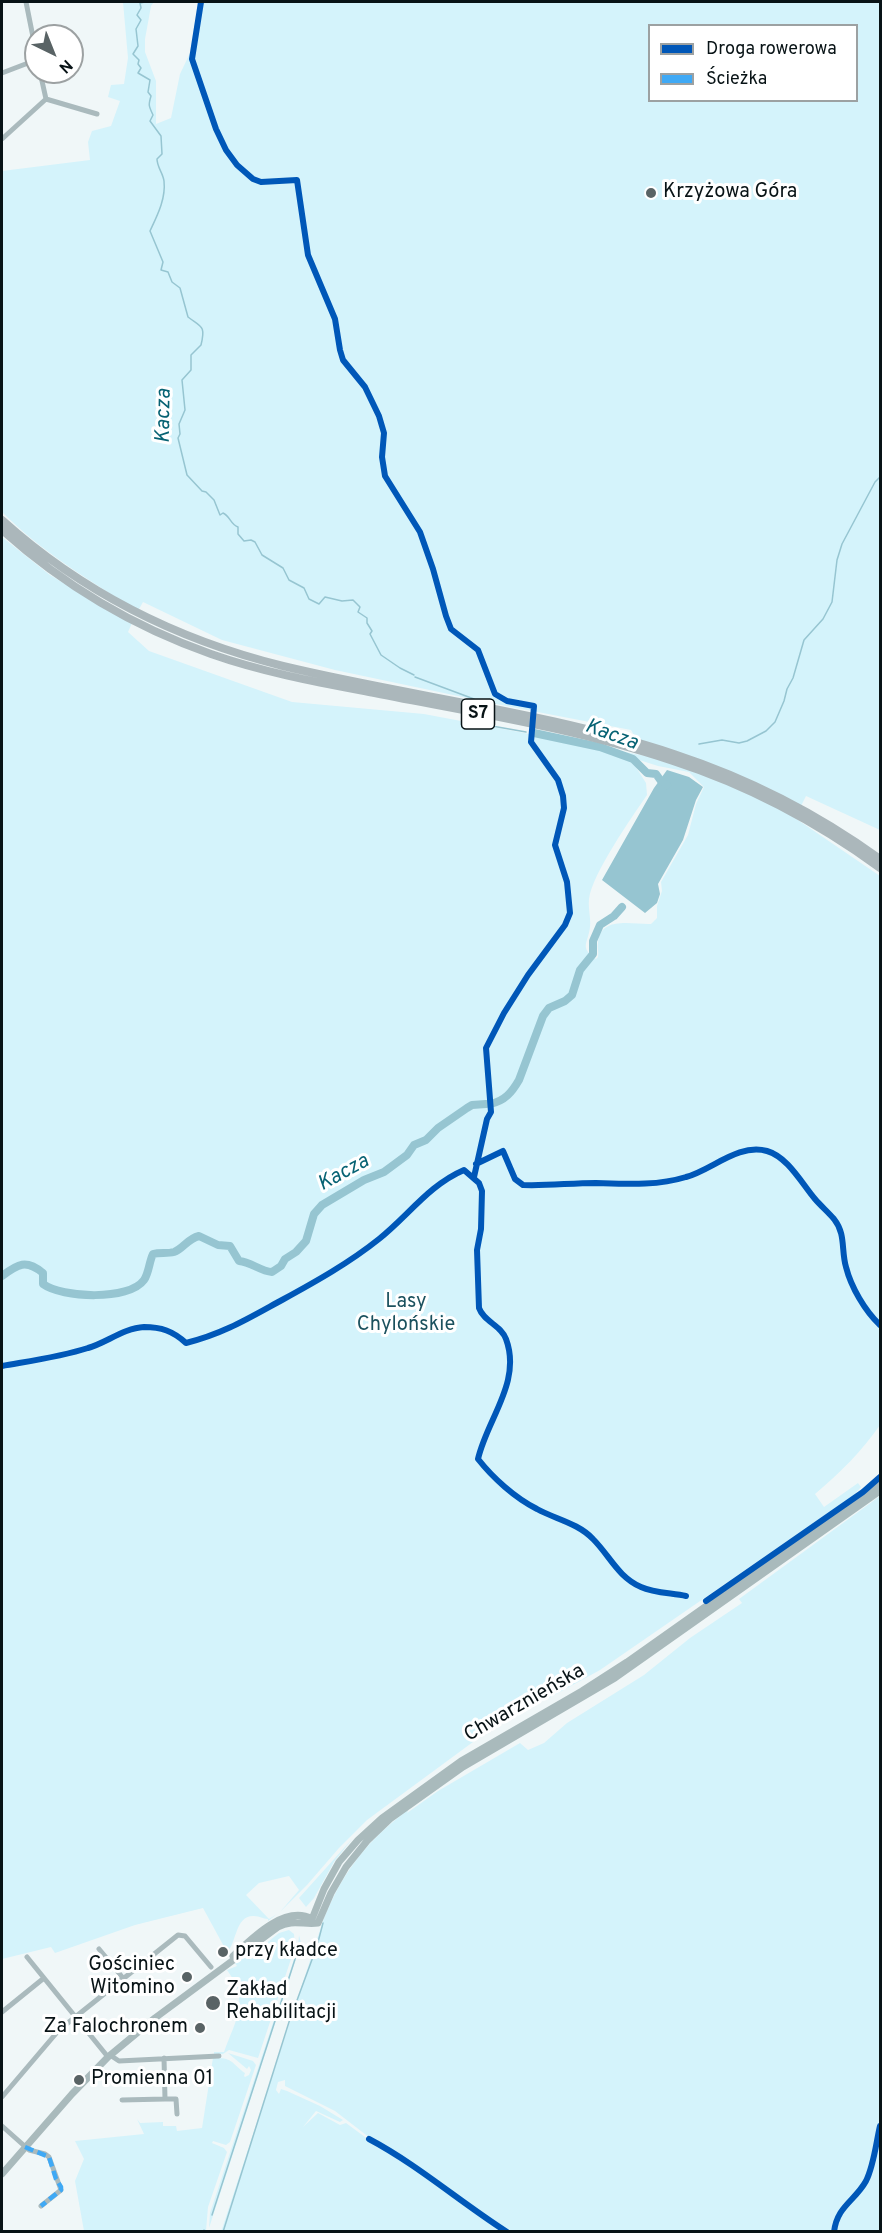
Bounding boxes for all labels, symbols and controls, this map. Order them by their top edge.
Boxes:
north arrow [24,24,84,84]
legend [648,24,858,102]
text: Droga rowerowa [706,38,837,61]
text: N [54,54,76,77]
text: Ścieżka [706,68,767,91]
place label: Krzyżowa Góra [663,181,797,205]
marker: Krzyżowa Góra [644,186,658,200]
water label: Kacza [152,388,178,444]
road number: S7 [462,699,494,729]
water label: Kacza [581,715,641,757]
water label: Kacza [314,1150,374,1198]
park label: Lasy Chylońskie [357,1291,455,1338]
street label: Chwarznieńska [461,1660,589,1748]
place label: przy kładce [235,1940,338,1964]
marker: przy kładce [216,1945,230,1959]
place label: Gościniec Witomino [88,1954,175,2001]
marker: Gościniec Witomino [180,1970,194,1984]
place label: Zakład Rehabilitacji [226,1979,336,2026]
marker: Zakład Rehabilitacji [204,1994,222,2012]
place label: Za Falochronem [44,2016,188,2040]
marker: Za Falochronem [193,2021,207,2035]
place label: Promienna 01 [91,2068,213,2092]
marker: Promienna 01 [72,2073,86,2087]

